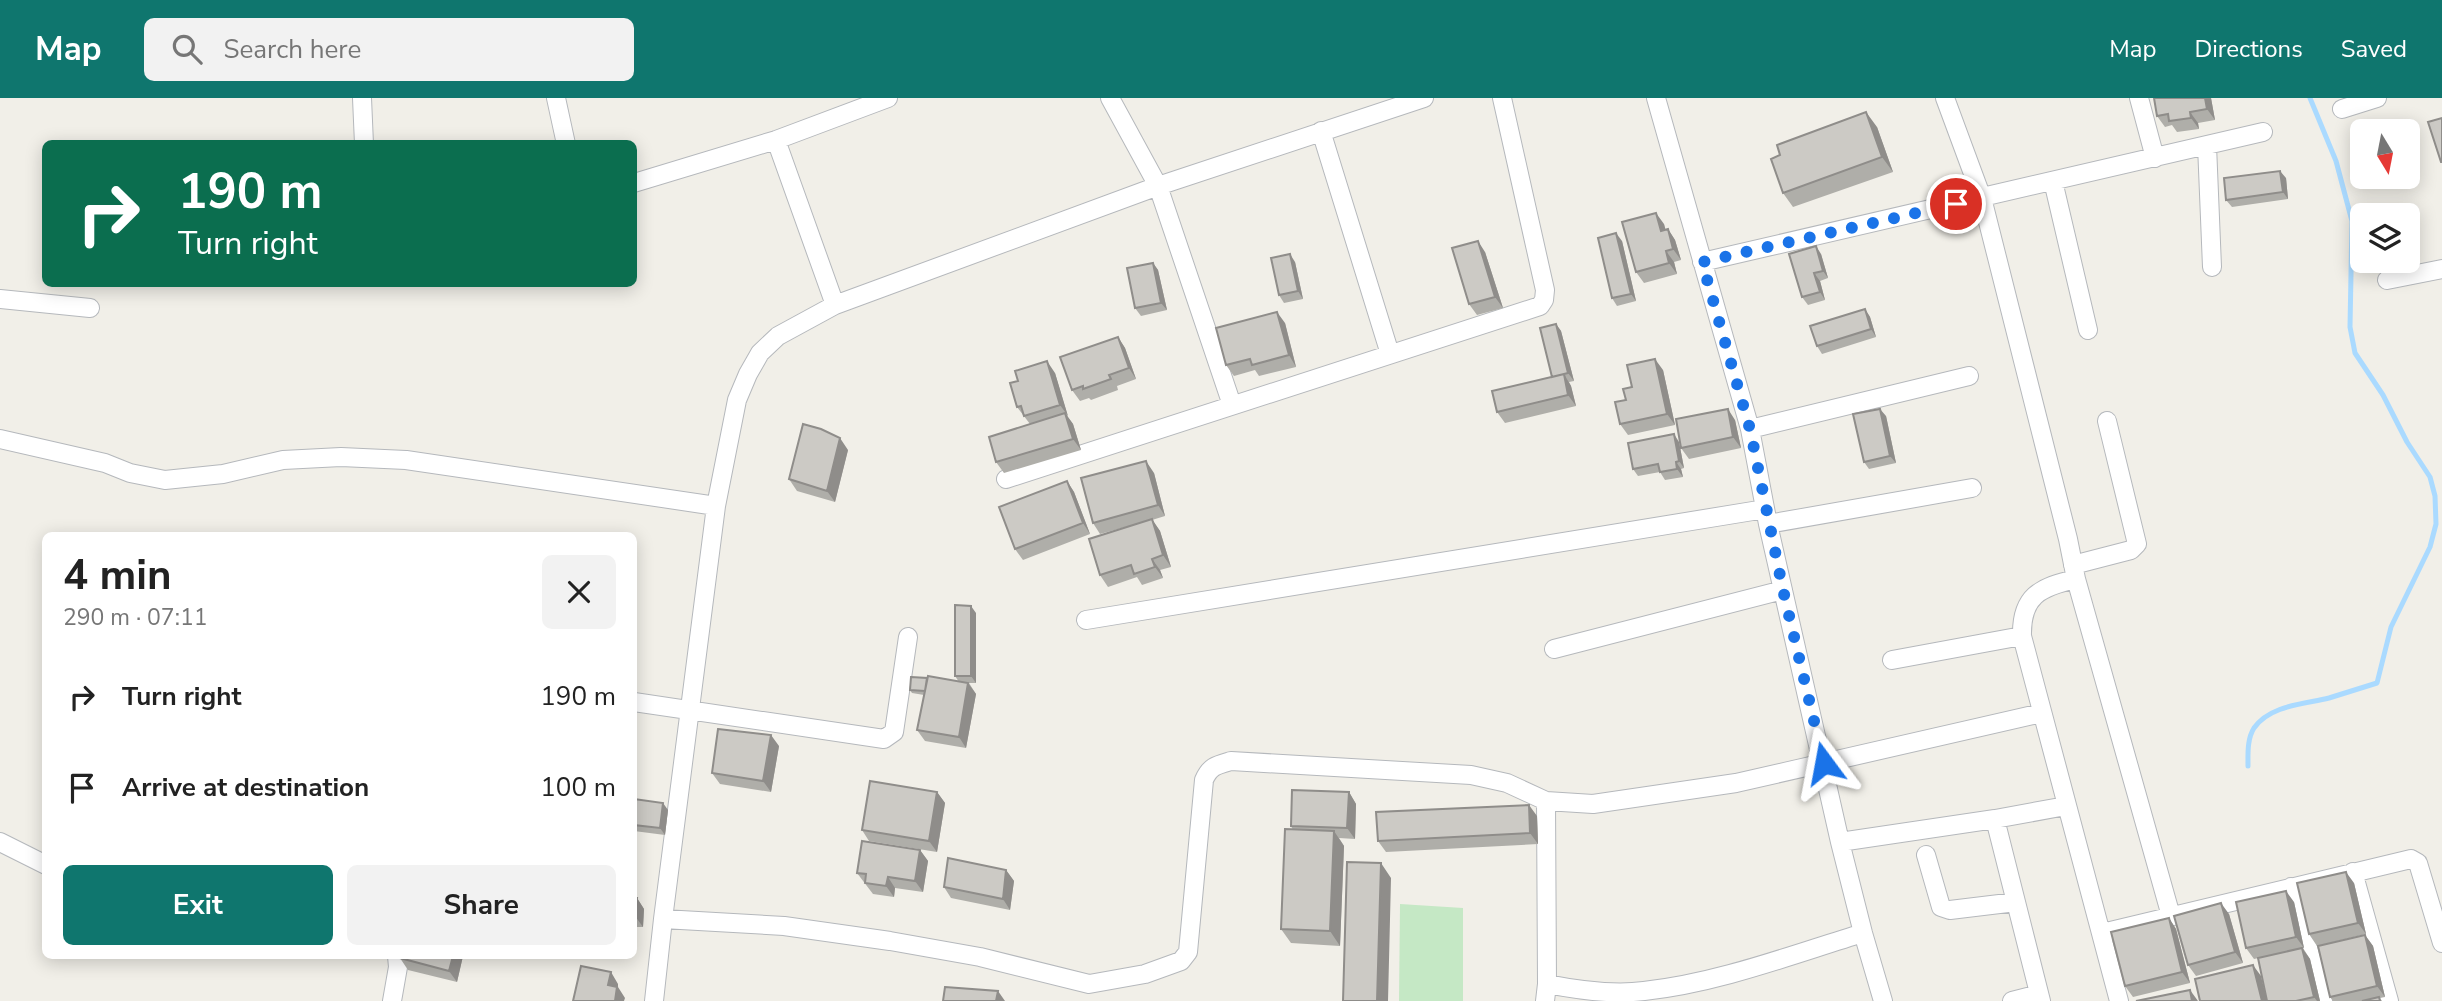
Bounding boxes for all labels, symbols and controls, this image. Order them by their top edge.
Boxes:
search box [144,18,634,81]
text: Map [35,27,102,72]
icon: search [168,30,206,68]
text: Search here [224,32,361,67]
text: Map [2109,33,2156,65]
text: Directions [2194,33,2303,65]
text: Saved [2341,33,2407,65]
north arrow [2350,119,2420,189]
map controls [2350,119,2420,273]
text: 190 m [178,158,322,225]
icon: right [63,168,154,259]
pin [1926,174,1986,234]
icon: arrive [1937,185,1975,223]
button: layers [2350,203,2420,273]
text: Turn right [178,222,318,265]
text: 4 min [63,547,172,604]
button: close [542,555,616,629]
text: 290 m · 07:11 [63,602,208,633]
icon: right [63,678,101,716]
text: Turn right [122,679,241,714]
text: 190 m [540,679,616,714]
position arrow [1787,726,1861,800]
icon: arrive [63,769,101,807]
text: Arrive at destination [122,770,369,805]
text: 100 m [540,770,616,805]
button: Exit [63,865,333,945]
button: Share [347,865,616,945]

